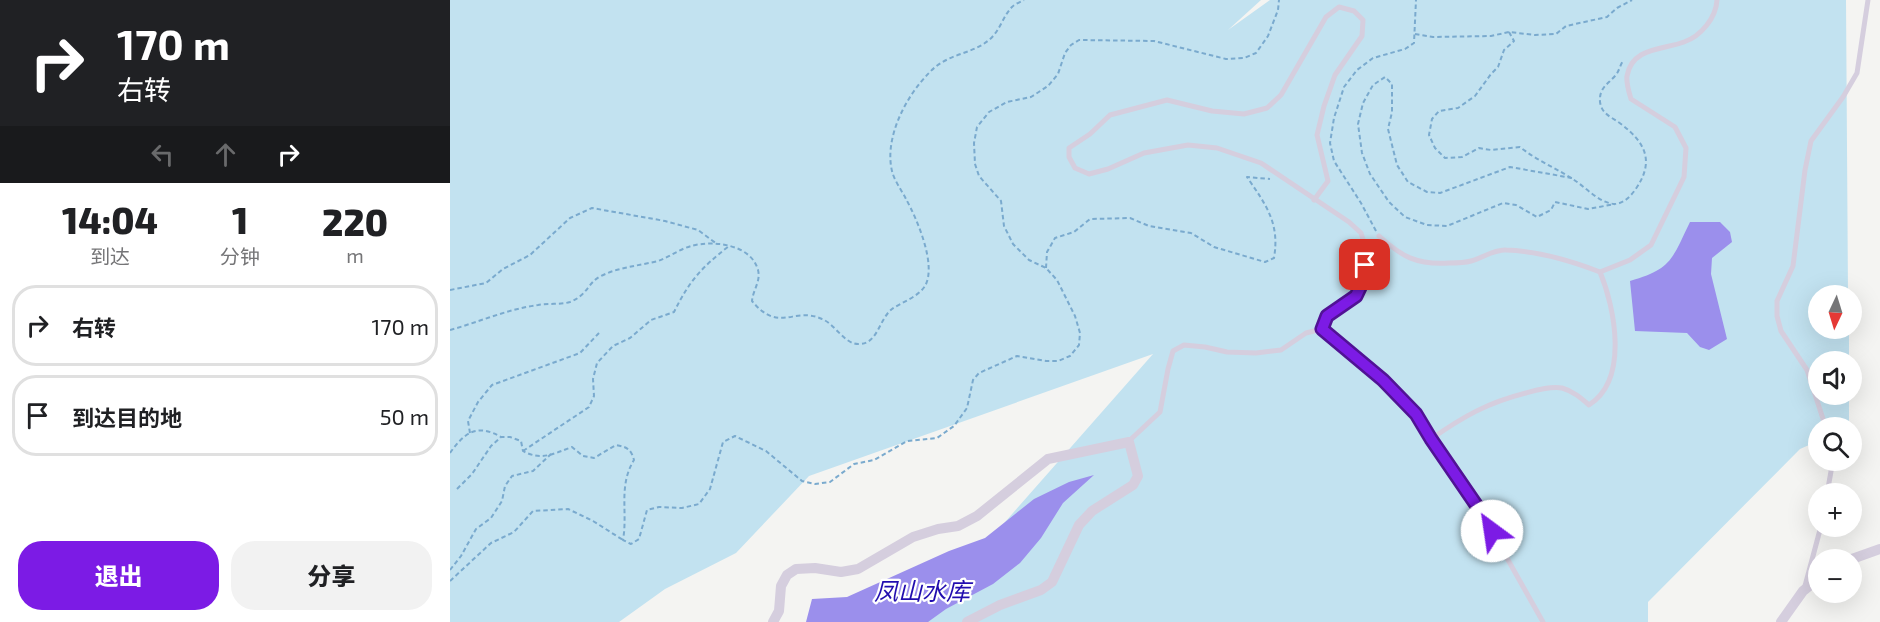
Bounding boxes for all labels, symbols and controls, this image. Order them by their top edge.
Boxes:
text: 170 m [117,18,230,68]
icon: right [18,24,96,102]
text: 右转 [117,73,171,105]
icon: left [146,138,179,171]
icon: ahead [209,138,242,171]
icon: right [272,138,305,171]
text: 14:04 [62,198,158,241]
text: 1 [232,198,248,241]
text: 220 [322,200,388,243]
pin [1339,239,1390,290]
text: m [346,243,364,267]
text: 到达 [90,244,130,268]
text: 分钟 [220,244,260,268]
icon: arrive [1348,248,1381,281]
north arrow [1808,285,1862,339]
map controls [1808,285,1862,603]
icon: right [21,309,54,342]
text: 170 m [372,313,429,339]
text: 右转 [72,314,116,340]
button: sound [1808,351,1862,405]
icon: arrive [21,399,54,432]
text: 50 m [380,403,429,429]
text: 到达目的地 [72,404,182,430]
button: search [1808,417,1862,471]
button: + [1808,483,1862,537]
position arrow [1460,499,1524,563]
button: 退出 [18,541,219,610]
button: 分享 [231,541,432,610]
button: − [1808,549,1862,603]
water label: 凤山水库 [874,576,974,605]

